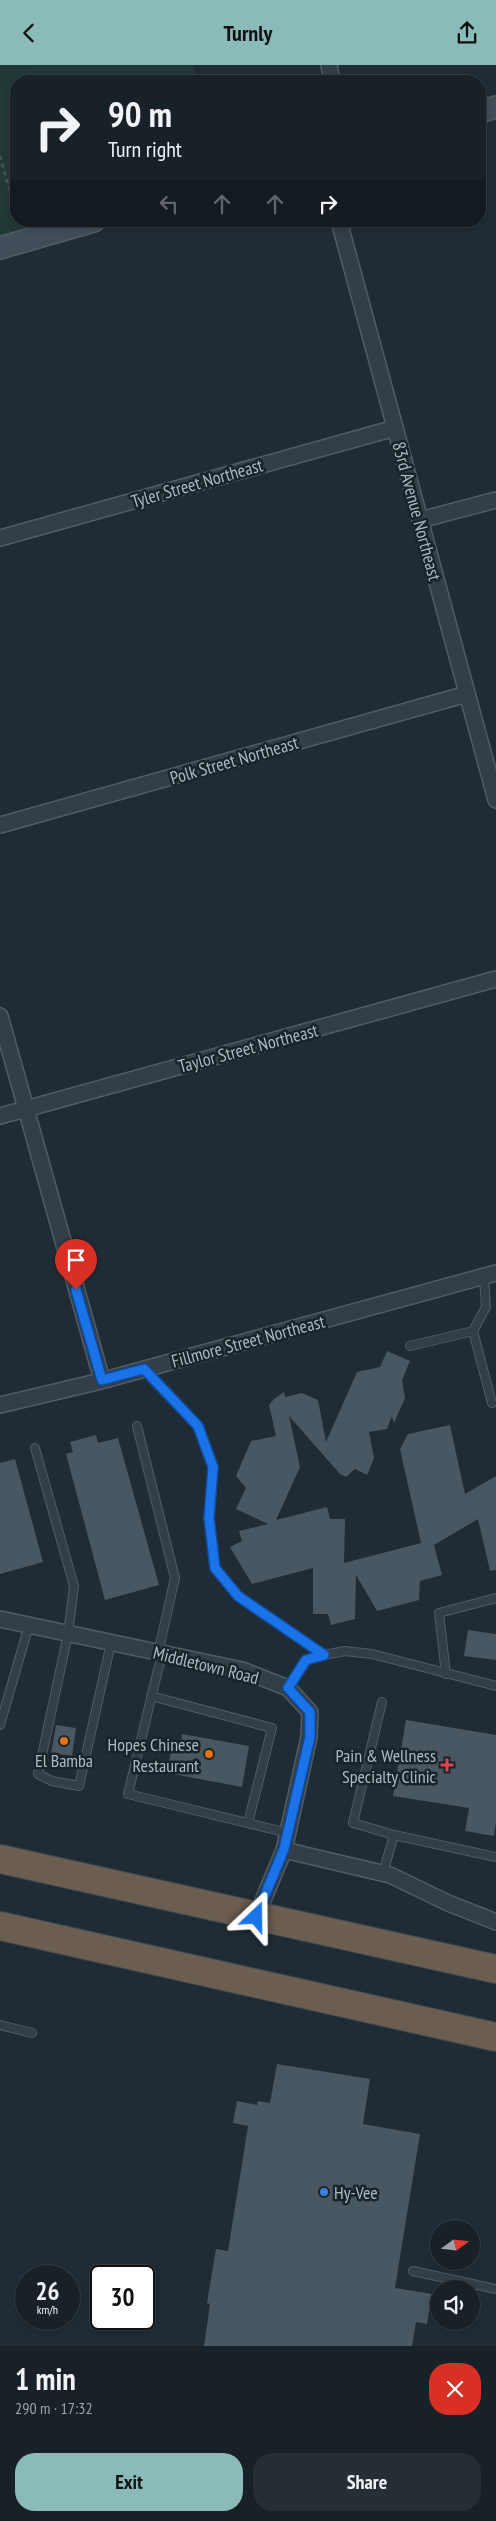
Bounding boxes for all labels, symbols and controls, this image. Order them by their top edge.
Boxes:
icon: back [15,19,43,47]
text: Turnly [224,19,272,47]
icon: share [453,19,481,47]
text: 90 m [108,91,172,137]
icon: right [25,95,90,160]
text: Turn right [108,135,182,163]
icon: left [155,190,183,218]
icon: ahead [208,190,236,218]
icon: ahead [261,190,289,218]
icon: right [314,190,342,218]
street label: 83rd Avenue Northeast [387,439,447,583]
street label: Tyler Street Northeast [129,453,265,513]
street label: Polk Street Northeast [167,731,301,789]
street label: Taylor Street Northeast [176,1018,320,1078]
pin [55,1239,97,1290]
icon: arrive [62,1246,90,1274]
street label: Fillmore Street Northeast [169,1309,327,1373]
street label: Middletown Road [151,1641,261,1689]
place label: Hopes Chinese Restaurant [107,1733,199,1777]
marker: El Bamba [58,1735,70,1747]
place label: Pain & Wellness Specialty Clinic [335,1744,437,1788]
marker: Hopes Chinese Restaurant [203,1748,215,1760]
place label: El Bamba [35,1749,93,1772]
marker: Pain & Wellness Specialty Clinic [440,1758,454,1772]
position arrow [229,1890,281,1942]
place label: Hy-Vee [334,2181,378,2204]
marker: Hy-Vee [318,2186,330,2198]
north arrow [430,2220,480,2270]
map controls [430,2220,480,2330]
speed limit sign: 30 [90,2265,155,2330]
text: 26 [36,2275,59,2307]
button: sound [430,2280,480,2330]
text: km/h [37,2302,58,2317]
text: 1 min [15,2359,76,2398]
button: close [429,2363,481,2415]
text: 290 m · 17:32 [15,2398,93,2418]
button: Exit [15,2453,243,2511]
button: Share [253,2453,481,2511]

